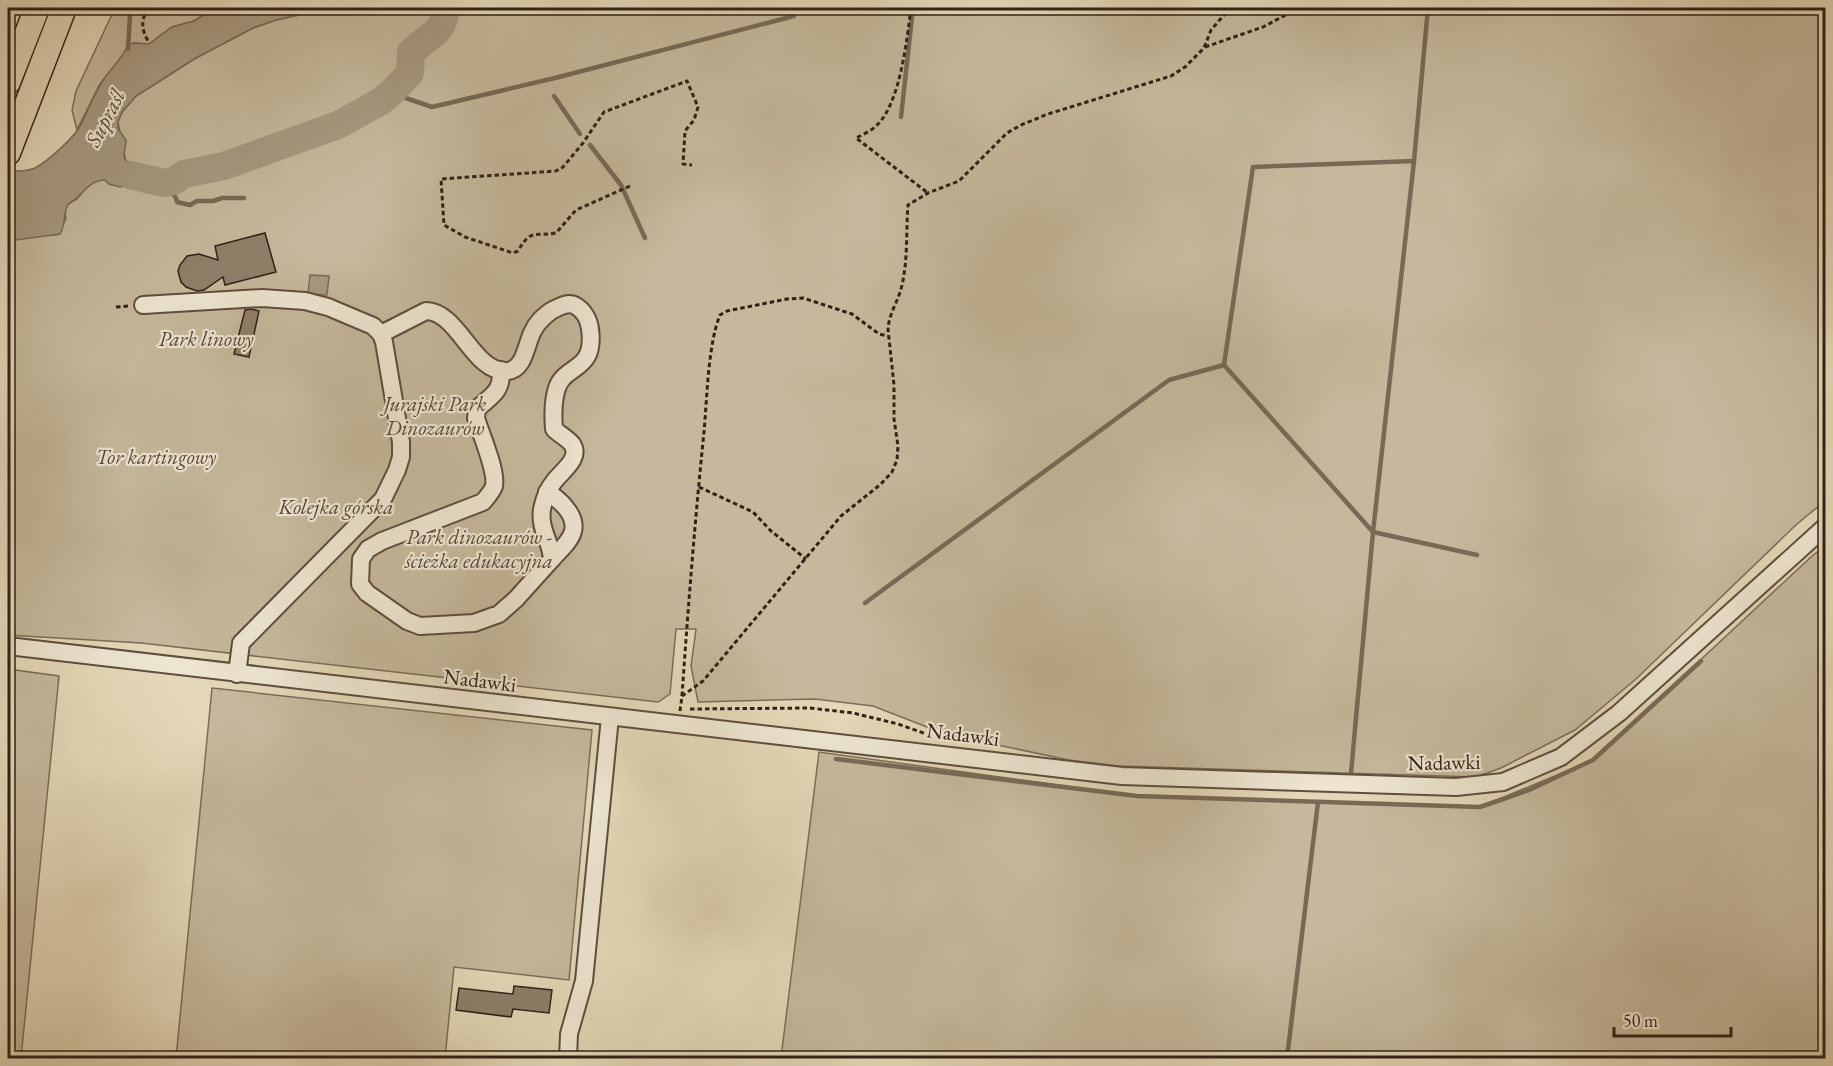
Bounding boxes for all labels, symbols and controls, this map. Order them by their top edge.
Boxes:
water label: Supraśl [78,84,132,153]
park label: Park linowy [158,325,254,352]
park label: Jurajski Park Dinozaurów [380,390,487,441]
park label: Tor kartingowy [96,443,217,470]
park label: Kolejka górska [278,493,393,520]
park label: Park dinozaurów - ścieżka edukacyjna [404,523,553,574]
street label: Nadawki [442,662,518,698]
street label: Nadawki [925,716,1001,752]
street label: Nadawki [1407,748,1481,776]
scale bar [1614,1000,1731,1038]
text: 50 m [1623,1009,1658,1032]

